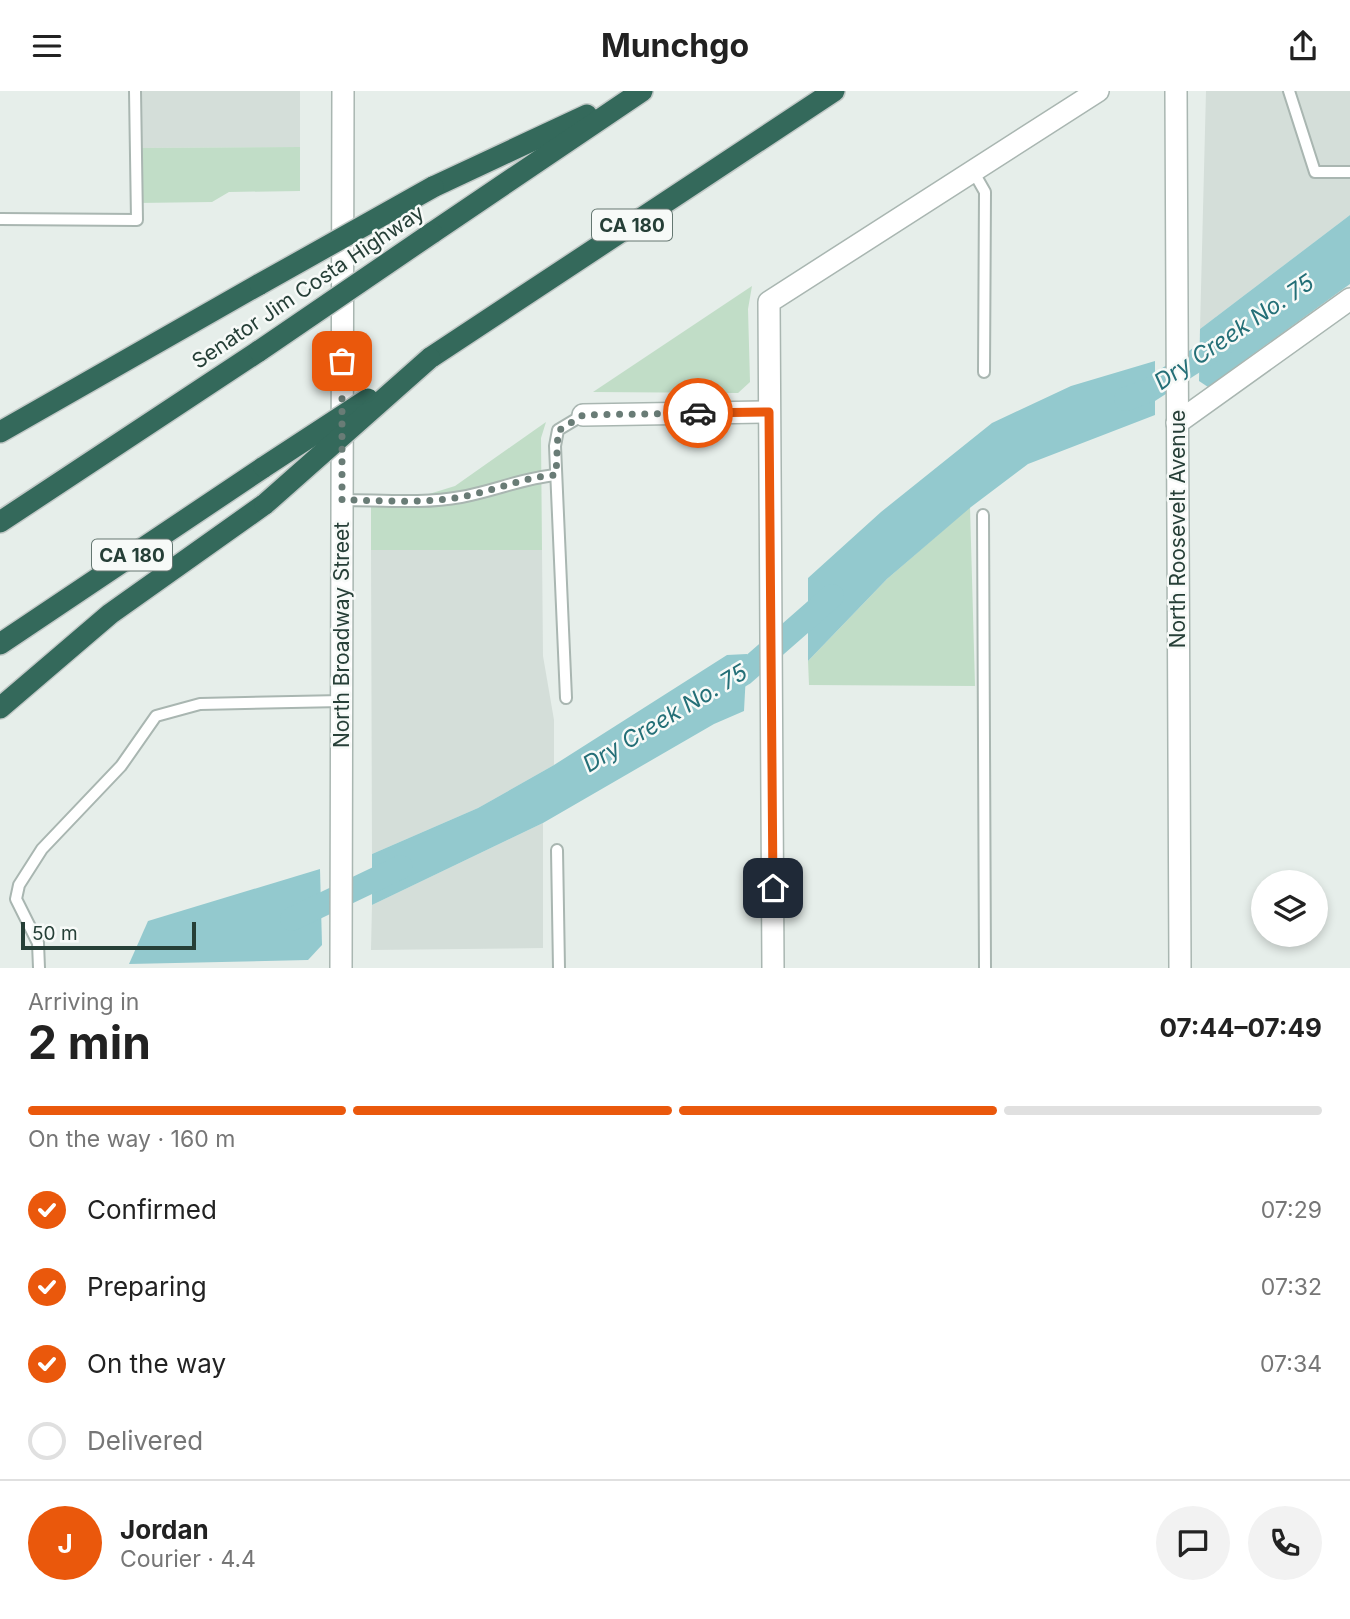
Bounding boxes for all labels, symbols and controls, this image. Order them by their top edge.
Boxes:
text: Munchgo [601,26,749,65]
icon: menu [28,27,66,65]
icon: share [1284,27,1322,65]
street label: Senator Jim Costa Highway [187,199,429,374]
road number: CA 180 [592,209,672,241]
water label: Dry Creek No. 75 [1149,268,1319,396]
pin [312,331,372,391]
icon: bag [323,342,361,380]
courier [663,378,733,448]
icon: car [679,394,717,432]
street label: North Roosevelt Avenue [1165,410,1190,648]
street label: North Broadway Street [329,522,354,748]
road number: CA 180 [92,540,172,571]
water label: Dry Creek No. 75 [578,658,752,778]
pin [743,858,803,918]
icon: home [754,869,792,907]
map controls [1251,870,1328,947]
button: layers [1251,870,1328,947]
scale bar [21,919,196,951]
text: 50 m [32,922,78,945]
text: Arriving in [28,988,139,1016]
text: 07:44–07:49 [1159,1012,1322,1043]
text: 2 min [28,1014,151,1070]
text: On the way · 160 m [28,1125,235,1153]
icon: check [28,1191,66,1229]
text: Confirmed [87,1194,217,1225]
text: 07:29 [1261,1196,1322,1224]
icon: check [28,1268,66,1306]
text: Preparing [87,1271,207,1302]
text: 07:32 [1261,1273,1322,1301]
icon: check [28,1345,66,1383]
text: On the way [87,1348,226,1379]
text: 07:34 [1260,1350,1322,1378]
text: Delivered [87,1425,203,1456]
button: chat [1156,1506,1230,1580]
button: phone [1248,1506,1322,1580]
text: Jordan [120,1514,209,1545]
text: J [57,1528,73,1559]
text: Courier · 4.4 [120,1545,256,1573]

